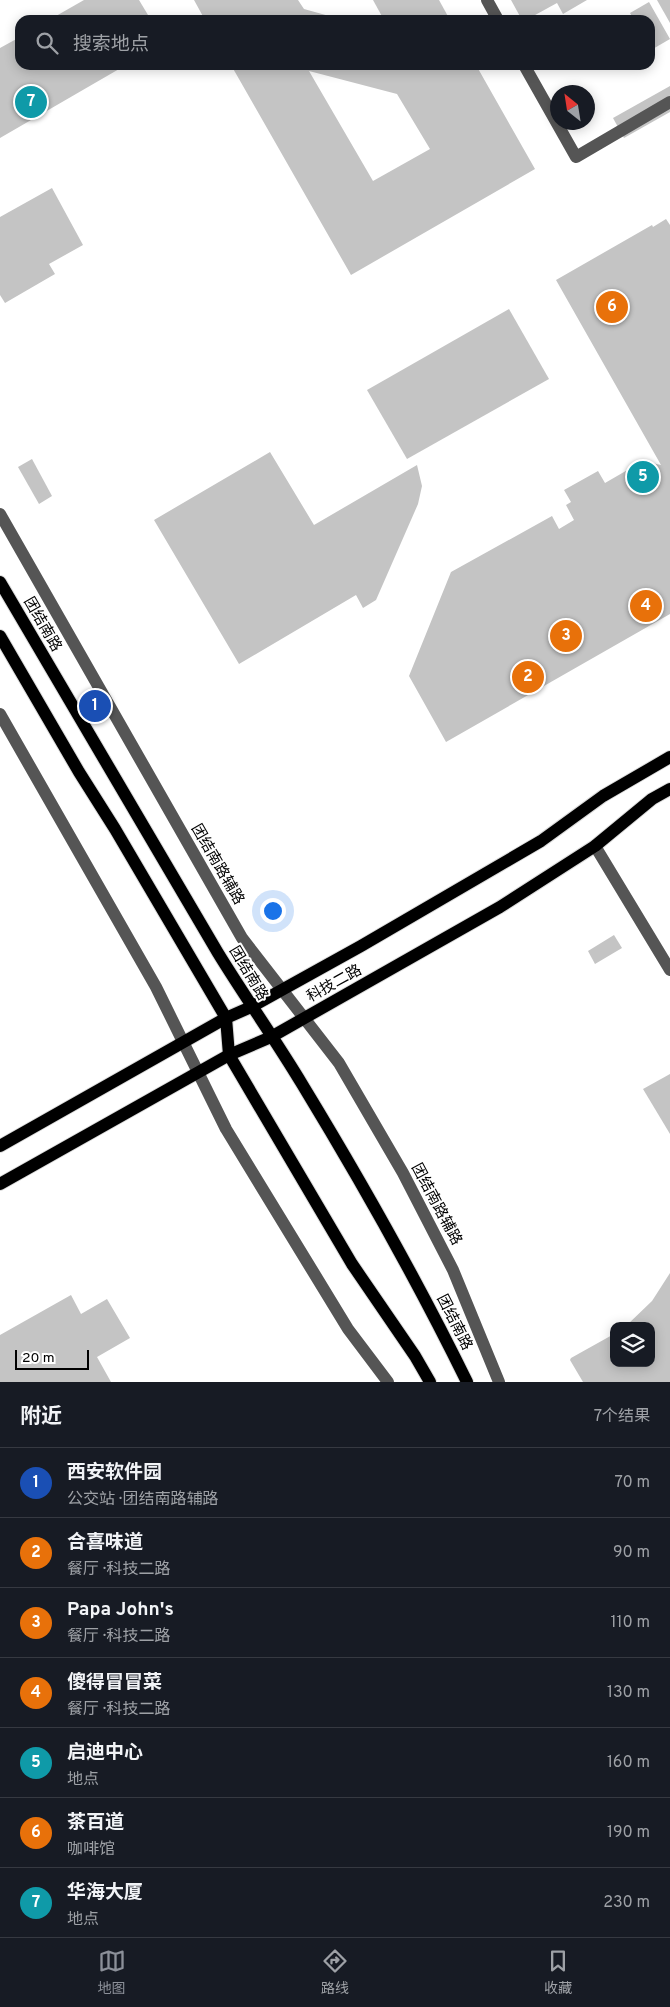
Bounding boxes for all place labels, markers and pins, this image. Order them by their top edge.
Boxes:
pin: 7 [15,83,47,121]
pin: 6 [596,288,628,326]
pin: 5 [627,458,659,496]
pin: 4 [630,587,662,625]
pin: 3 [550,617,582,655]
pin: 2 [512,658,544,696]
pin: 1 [79,687,111,725]

